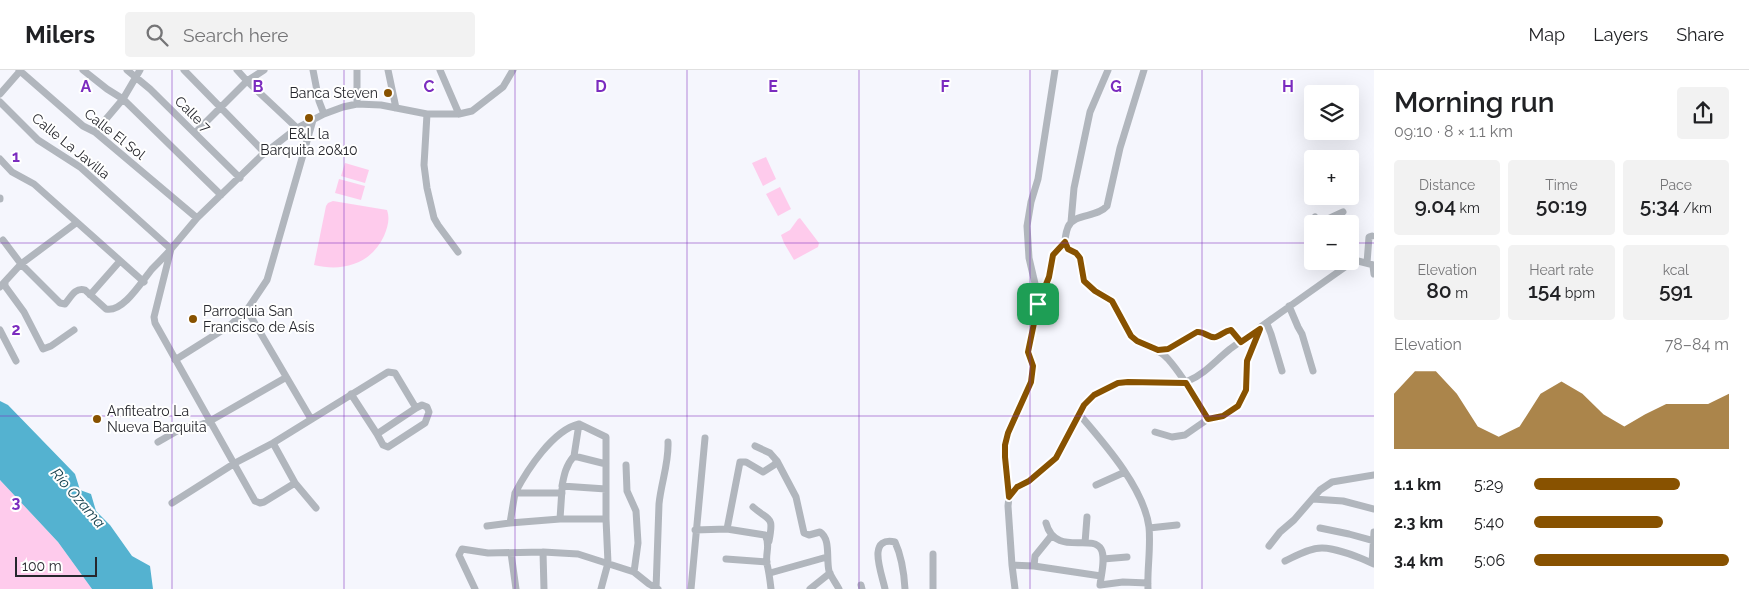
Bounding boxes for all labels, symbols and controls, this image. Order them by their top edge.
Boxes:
search box [125,12,475,57]
text: Milers [25,20,95,49]
icon: search [143,21,171,49]
text: Search here [183,24,289,46]
text: Map [1529,24,1565,45]
text: Layers [1593,24,1648,45]
text: Share [1676,24,1724,45]
text: A [81,77,92,96]
text: B [253,77,264,96]
text: C [424,77,435,96]
text: D [595,77,607,96]
text: E [768,77,778,96]
text: F [940,77,950,96]
text: G [1110,77,1122,96]
text: H [1282,77,1294,96]
place label: Banca Steven [289,85,378,101]
map controls [1304,85,1359,270]
button: layers [1304,85,1359,140]
text: Morning run [1394,86,1554,119]
marker: Banca Steven [382,87,394,99]
button: share [1677,87,1729,139]
street label: Calle 7 [172,93,215,136]
street label: Calle El Sol [81,105,149,163]
street label: Calle La Javilla [29,110,113,182]
marker: E&L la Barquita 20&10 [303,112,315,124]
text: 09:10 · 8 × 1.1 km [1394,122,1513,141]
place label: E&L la Barquita 20&10 [260,126,358,158]
text: 1 [12,147,20,166]
button: + [1304,150,1359,205]
text: Distance [1419,177,1475,193]
text: Time [1545,177,1578,193]
text: Pace [1660,177,1692,193]
text: 9.04 [1414,193,1456,218]
text: 50:19 [1536,193,1587,218]
text: 5:34 [1640,193,1679,218]
text: km [1456,200,1480,216]
text: /km [1679,200,1712,216]
button: − [1304,215,1359,270]
text: Elevation [1417,262,1477,278]
text: Heart rate [1529,262,1594,278]
text: kcal [1663,262,1689,278]
text: 80 [1426,278,1452,303]
text: 154 [1528,278,1561,303]
text: 591 [1659,278,1693,303]
pin [1017,283,1059,325]
text: m [1452,285,1468,301]
text: bpm [1561,285,1595,301]
icon: arrive [1024,290,1052,318]
place label: Parroquia San Francisco de Asís [203,303,315,335]
marker: Parroquia San Francisco de Asís [187,313,199,325]
text: 2 [11,320,21,339]
text: Elevation [1394,335,1462,354]
text: 78–84 m [1665,335,1729,354]
place label: Anfiteatro La Nueva Barquita [107,403,207,435]
marker: Anfiteatro La Nueva Barquita [91,413,103,425]
water label: Río Ozama [47,464,109,532]
text: 1.1 km [1394,475,1441,494]
text: 5:29 [1474,475,1503,494]
text: 3 [12,493,21,512]
text: 2.3 km [1394,513,1443,532]
text: 5:40 [1474,513,1504,532]
text: 3.4 km [1394,551,1443,570]
text: 5:06 [1474,551,1505,570]
scale bar [15,554,98,577]
text: 100 m [22,558,62,574]

